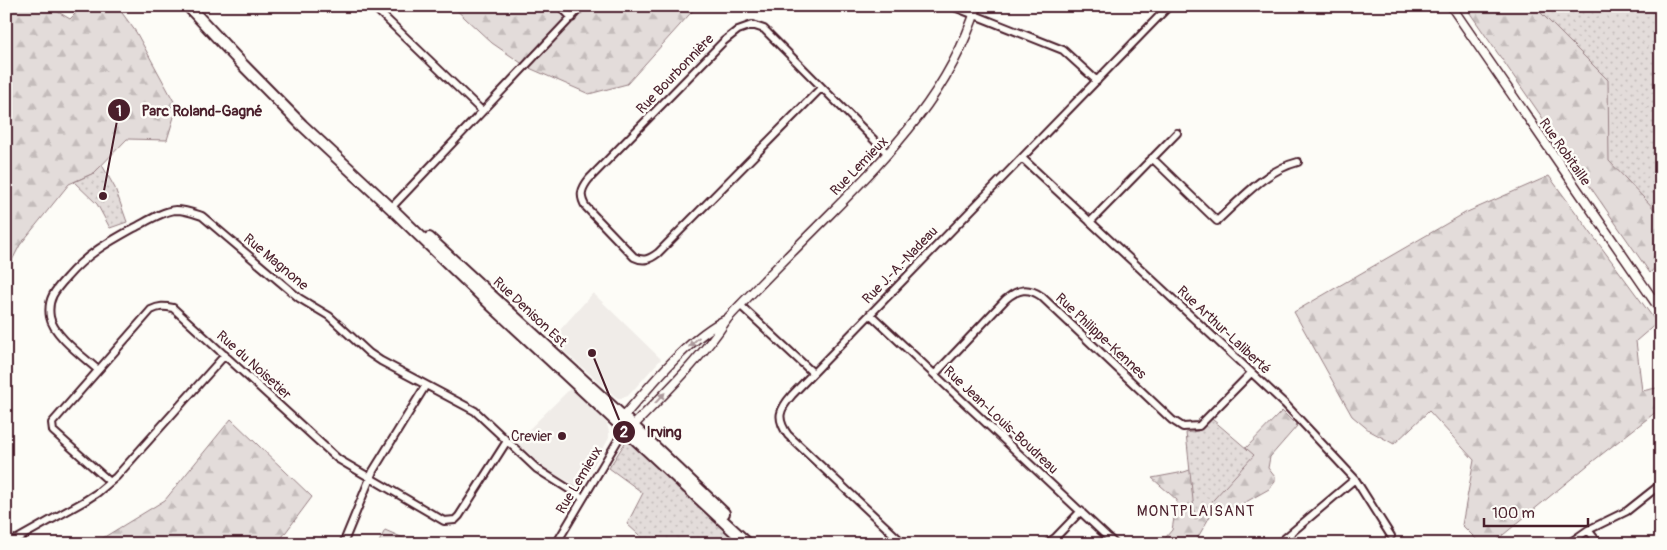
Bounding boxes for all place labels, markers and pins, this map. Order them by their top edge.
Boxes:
callout: Parc Roland-Gagné [106,95,272,125]
callout: Irving [612,417,691,447]
place label: Crevier [511,428,552,445]
marker: Crevier [556,430,568,442]

